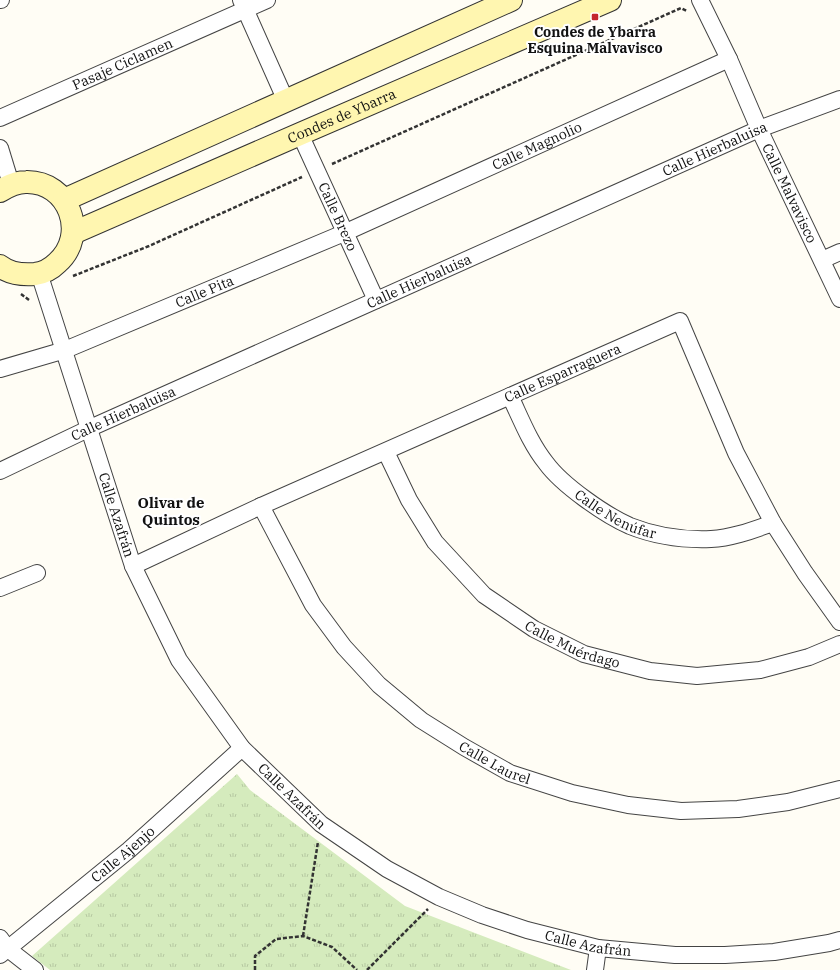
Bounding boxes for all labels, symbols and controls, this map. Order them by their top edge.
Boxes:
marker: Condes de Ybarra Esquina Malvavisco [590,12,600,22]
place label: Condes de Ybarra Esquina Malvavisco [527,23,663,57]
street label: Pasaje Ciclamen [69,34,176,94]
street label: Condes de Ybarra [285,85,399,147]
street label: Calle Magnolio [489,118,585,174]
street label: Calle Hierbaluisa [659,118,770,180]
street label: Calle Malvavisco [758,140,821,246]
street label: Calle Brezo [314,179,361,254]
street label: Calle Hierbaluisa [364,250,474,312]
street label: Calle Pita [173,271,237,312]
street label: Calle Esparraguera [501,339,624,406]
street label: Calle Hierbaluisa [68,382,179,445]
street label: Calle Azafrán [95,470,139,560]
street label: Calle Nenúfar [571,485,659,543]
district label: Olivar de Quintos [138,493,204,529]
street label: Calle Muérdago [521,616,622,672]
street label: Calle Laurel [456,737,533,788]
street label: Calle Azafrán [254,759,330,833]
street label: Calle Ajenjo [87,822,159,886]
street label: Calle Azafrán [543,926,632,960]

